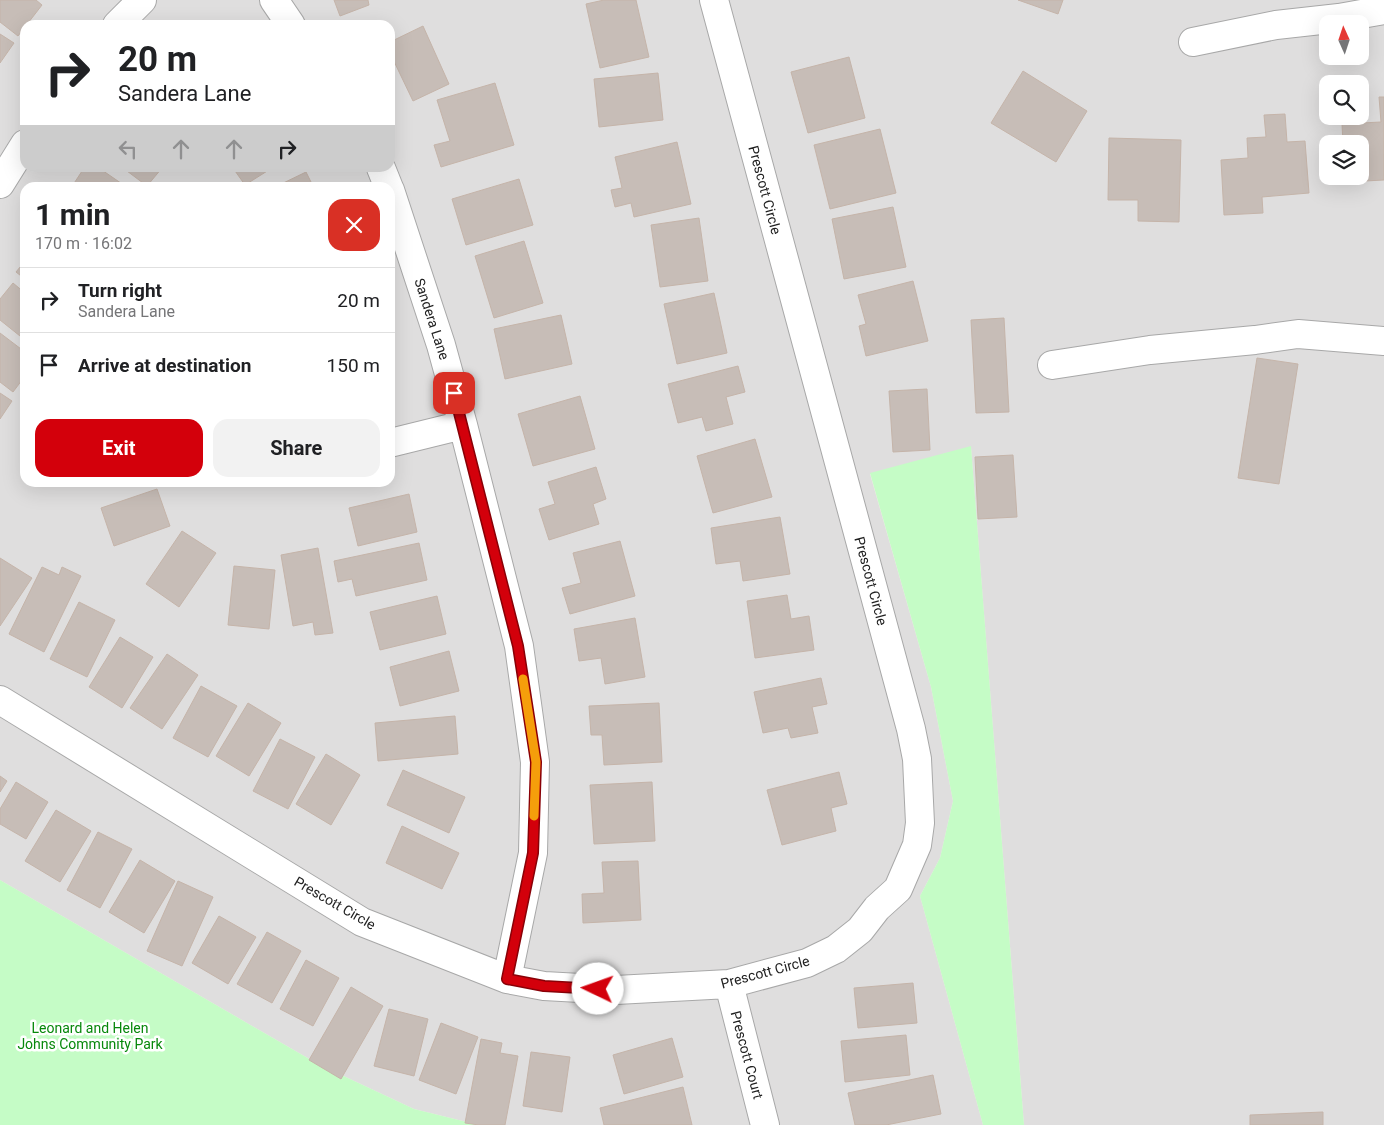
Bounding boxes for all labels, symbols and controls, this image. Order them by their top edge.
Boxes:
north arrow [1319,15,1369,65]
map controls [1319,15,1369,185]
text: 20 m [118,39,197,80]
icon: right [35,40,100,105]
button: search [1319,75,1369,125]
text: Sandera Lane [118,81,251,106]
icon: left [114,135,142,163]
icon: ahead [167,135,195,163]
icon: ahead [220,135,248,163]
icon: right [273,135,301,163]
button: layers [1319,135,1369,185]
street label: Prescott Circle [745,144,785,236]
text: 1 min [35,197,110,232]
button: close [328,199,380,251]
text: 170 m · 16:02 [35,234,132,253]
street label: Sandera Lane [411,276,453,362]
text: Turn right [78,279,162,302]
icon: right [35,286,63,314]
text: 20 m [337,289,380,312]
text: Sandera Lane [78,302,175,321]
icon: arrive [35,351,63,379]
text: Arrive at destination [78,354,251,377]
text: 150 m [327,354,380,377]
pin [433,372,475,414]
icon: arrive [440,379,468,407]
button: Exit [35,419,203,477]
button: Share [213,419,380,477]
street label: Prescott Circle [851,535,891,627]
street label: Prescott Circle [291,873,379,933]
street label: Prescott Circle [719,952,811,992]
position arrow [571,962,623,1014]
street label: Prescott Court [728,1009,767,1101]
park label: Leonard and Helen Johns Community Park [17,1020,164,1052]

